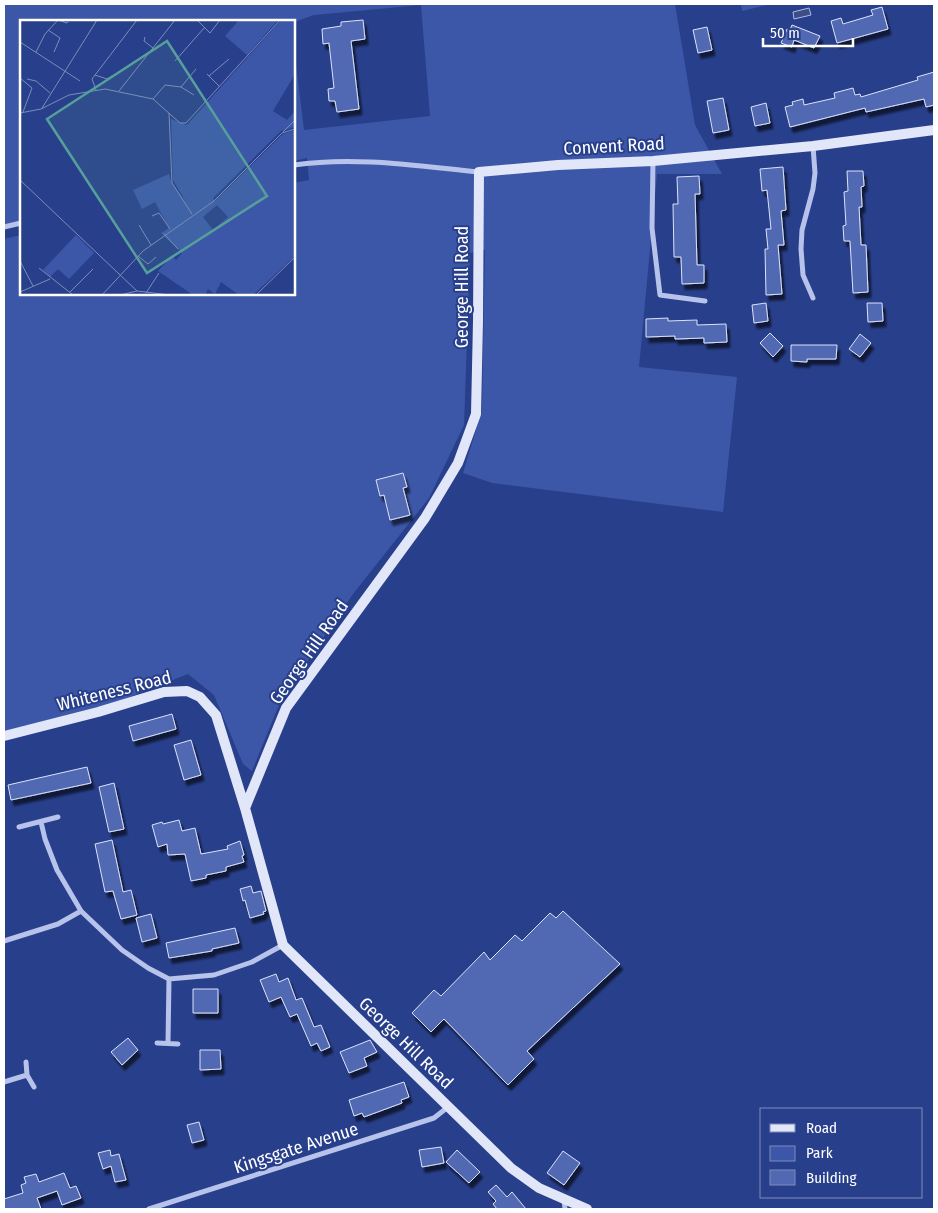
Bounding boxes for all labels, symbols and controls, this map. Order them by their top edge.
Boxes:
scale bar [763,15,853,47]
inset map [20,20,295,295]
text: 50 m [770,24,800,42]
street label: Convent Road [563,132,665,160]
street label: George Hill Road [451,226,473,348]
street label: George Hill Road [265,596,353,708]
street label: Whiteness Road [55,666,173,716]
street label: George Hill Road [354,993,458,1093]
legend [760,1108,923,1198]
street label: Kingsgate Avenue [231,1118,361,1178]
text: Road [806,1119,837,1137]
text: Park [806,1144,833,1162]
text: Building [806,1169,857,1187]

